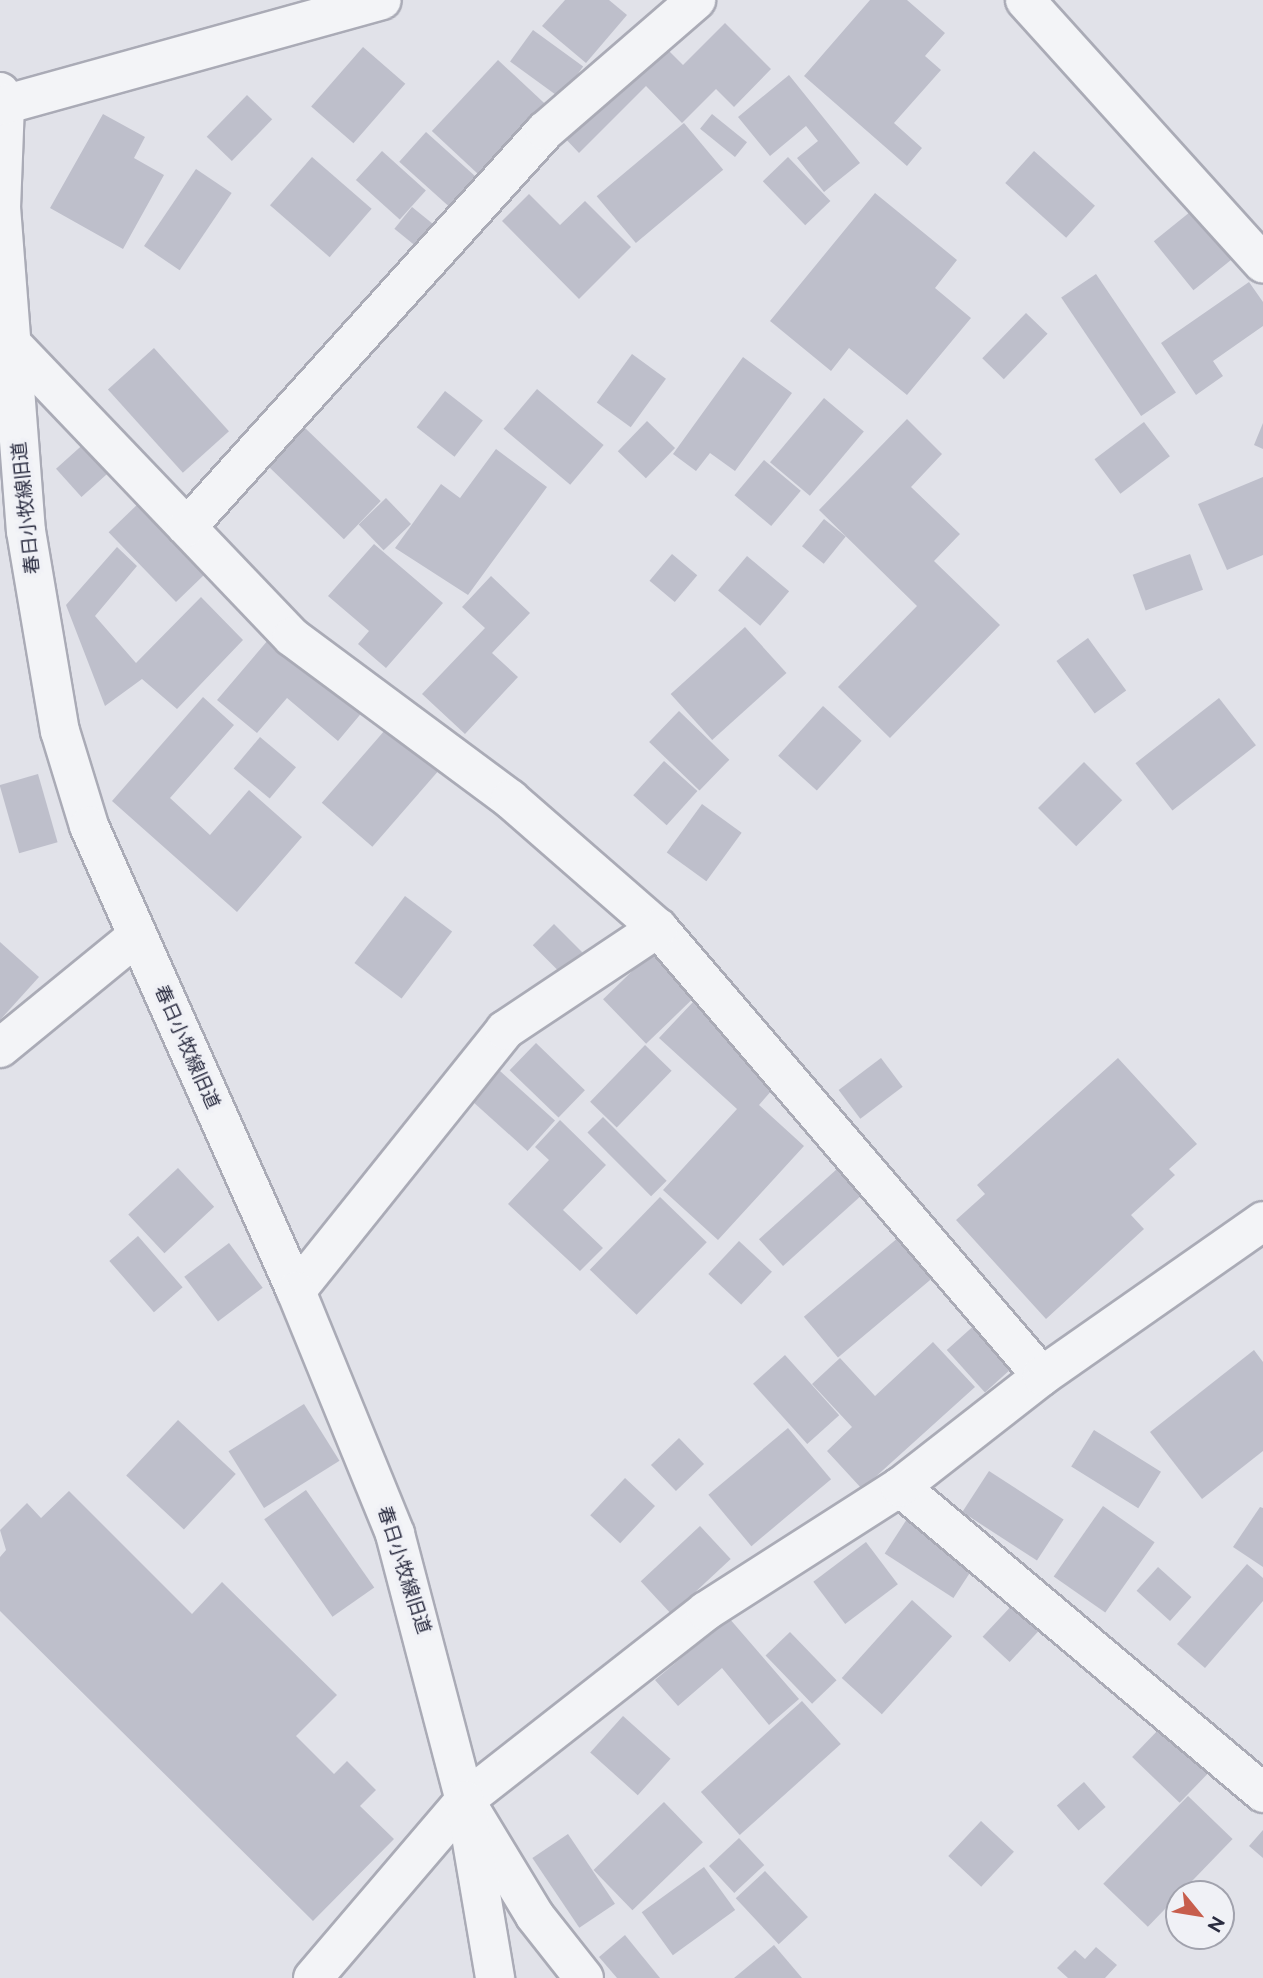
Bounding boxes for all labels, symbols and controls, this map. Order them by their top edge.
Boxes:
street label: 春日小牧線旧道 [8,441,44,575]
street label: 春日小牧線旧道 [150,982,224,1112]
street label: 春日小牧線旧道 [373,1503,435,1637]
north arrow [1165,1880,1235,1950]
text: N [1203,1913,1230,1936]

